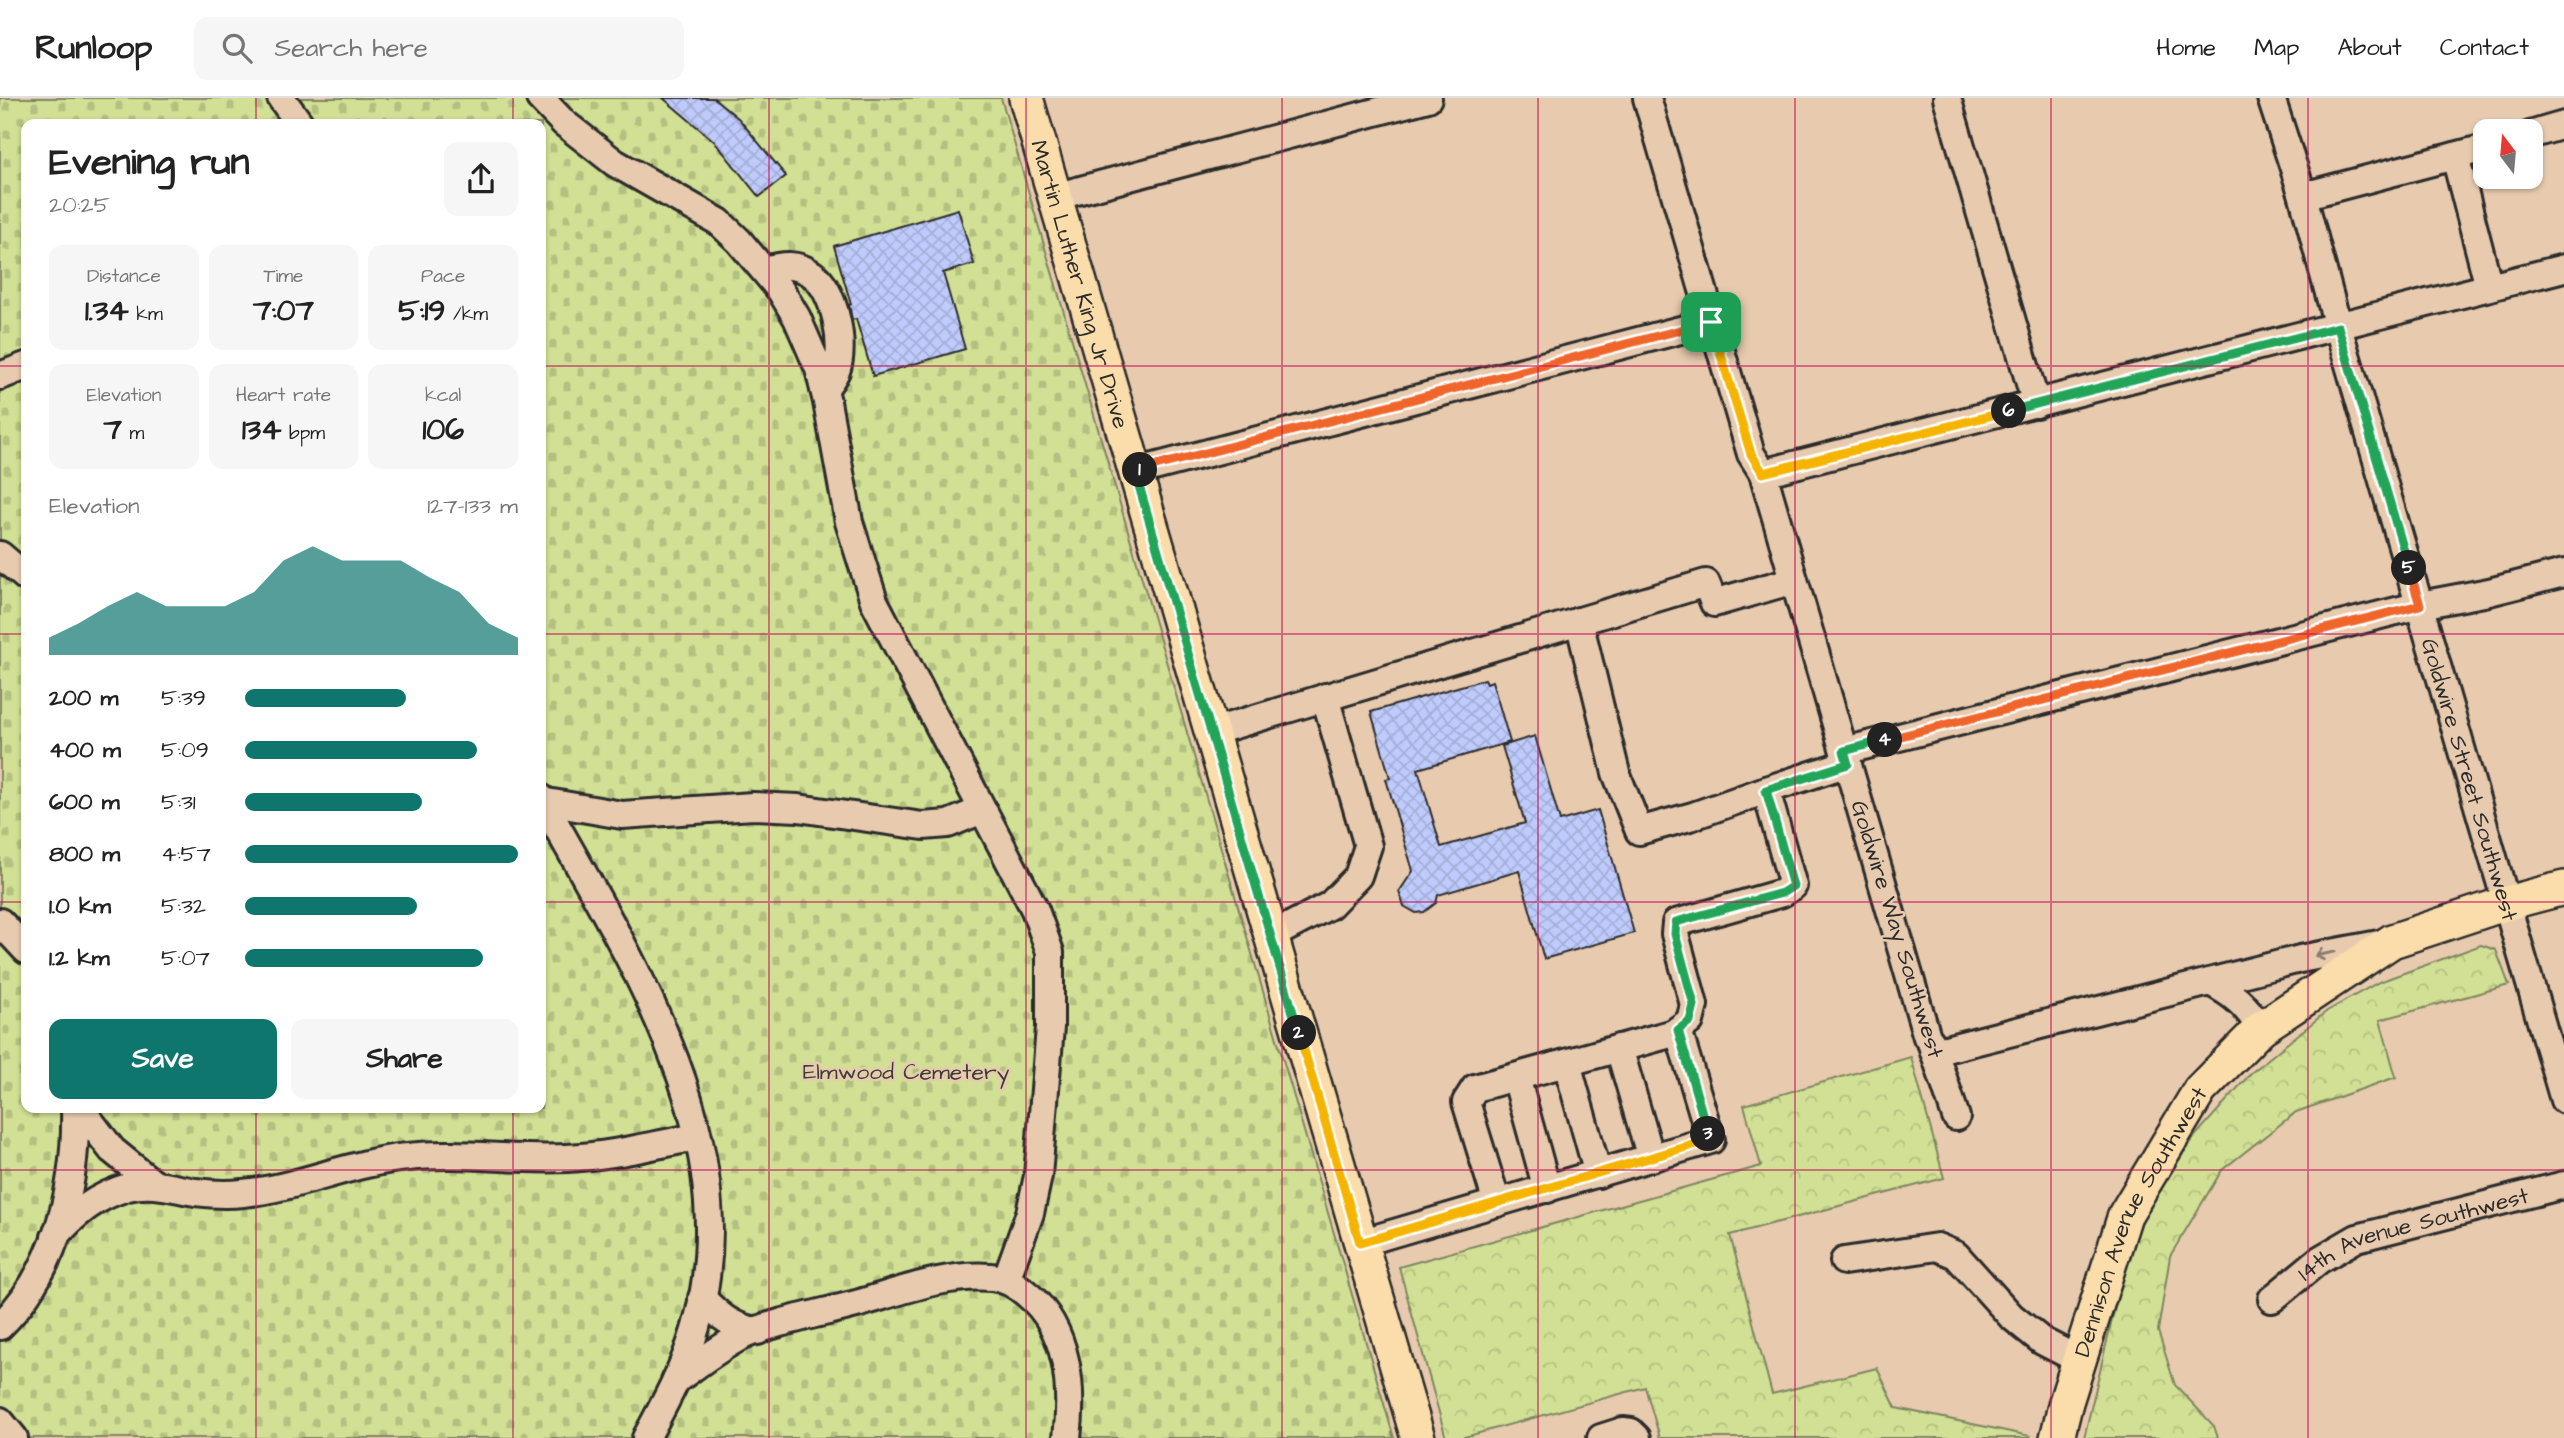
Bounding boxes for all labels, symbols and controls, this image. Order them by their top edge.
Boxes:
search box [194,17,684,80]
text: Runloop [35,25,152,71]
icon: search [218,29,256,67]
text: Search here [274,30,428,66]
text: Home [2156,31,2216,65]
text: Map [2254,31,2299,65]
text: About [2337,31,2402,65]
text: Contact [2440,31,2529,65]
north arrow [2473,119,2543,189]
map controls [2473,119,2543,189]
street label: Martin Luther King Jr Drive [1022,136,1137,433]
text: Evening run [49,137,250,189]
button: share [444,142,518,216]
text: 20:25 [49,189,110,221]
text: Distance [87,263,161,290]
text: Time [264,263,303,290]
text: Pace [421,263,465,290]
text: 1.34 [85,290,129,332]
text: 7:07 [253,290,314,332]
text: 5:19 [398,290,445,332]
pin [1681,292,1741,352]
text: km [129,301,163,328]
text: /km [445,301,488,328]
icon: arrive [1692,303,1730,341]
text: Elevation [86,382,161,409]
text: Heart rate [236,382,331,409]
text: kcal [425,382,461,409]
pin: 6 [1992,394,2026,428]
text: 6 [2003,397,2014,424]
text: 7 [103,409,122,451]
text: 134 [242,409,281,451]
text: 106 [422,409,464,451]
text: m [122,420,144,447]
text: bpm [281,420,325,447]
pin: 1 [1122,452,1158,488]
text: 1 [1138,456,1141,483]
text: Elevation [49,490,140,522]
text: 127–133 m [427,490,518,522]
pin: 5 [2392,550,2426,586]
text: 5 [2402,554,2415,581]
street label: Goldwire Street Southwest [2413,635,2526,925]
text: 200 m [49,682,118,714]
text: 5:39 [161,682,206,714]
pin: 4 [1868,722,1902,758]
text: 4 [1878,726,1891,753]
text: 400 m [49,734,121,766]
text: 5:09 [161,734,209,766]
text: 600 m [49,786,120,818]
text: 5:31 [161,786,196,818]
street label: Goldwire Way Southwest [1842,797,1952,1063]
text: 800 m [49,838,120,870]
text: 4:57 [161,838,211,870]
text: 1.0 km [49,890,111,922]
text: 5:32 [161,890,206,922]
text: 1.2 km [49,942,110,974]
text: 5:07 [161,942,210,974]
one-way arrow [2314,948,2337,961]
pin: 2 [1282,1016,1316,1051]
button: Save [49,1019,277,1099]
button: Share [291,1019,518,1099]
text: 2 [1293,1019,1304,1046]
park label: Elmwood Cemetery [803,1056,1010,1089]
street label: Dennison Avenue Southwest [2066,1080,2216,1361]
pin: 3 [1690,1116,1726,1152]
text: 3 [1703,1120,1712,1147]
street label: 14th Avenue Southwest [2291,1180,2533,1289]

